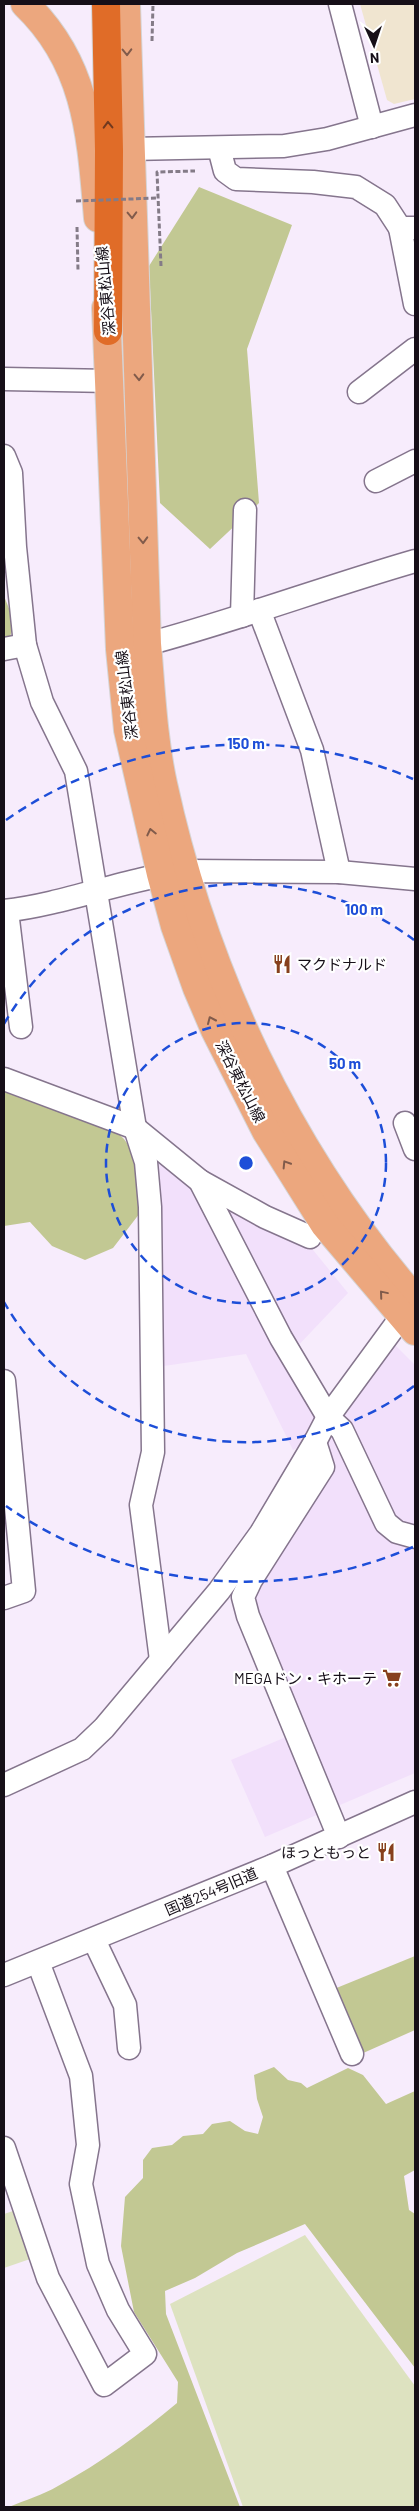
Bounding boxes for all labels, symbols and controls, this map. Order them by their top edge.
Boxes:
north arrow [349,20,399,70]
one-way arrow [122,49,132,57]
text: N [370,50,380,67]
one-way arrow [103,121,113,128]
one-way arrow [127,212,137,219]
street label: 深谷東松山線 [92,245,118,337]
one-way arrow [134,374,144,382]
one-way arrow [138,536,149,544]
street label: 深谷東松山線 [112,649,140,741]
text: 150 m [227,734,265,752]
one-way arrow [146,828,157,837]
text: 100 m [345,900,383,918]
restaurant icon: マクドナルド [271,953,293,975]
place label: マクドナルド [297,955,387,973]
one-way arrow [207,1016,217,1025]
street label: 深谷東松山線 [213,1037,269,1125]
text: 50 m [329,1054,361,1072]
centre of rings [237,1154,255,1172]
one-way arrow [283,1160,293,1169]
one-way arrow [381,1291,389,1300]
supermarket icon: MEGAドン・キホーテ [381,1667,403,1689]
place label: MEGAドン・キホーテ [234,1669,377,1687]
restaurant icon: ほっともっと [375,1841,397,1863]
place label: ほっともっと [281,1843,371,1861]
street label: 国道254号旧道 [162,1863,260,1919]

